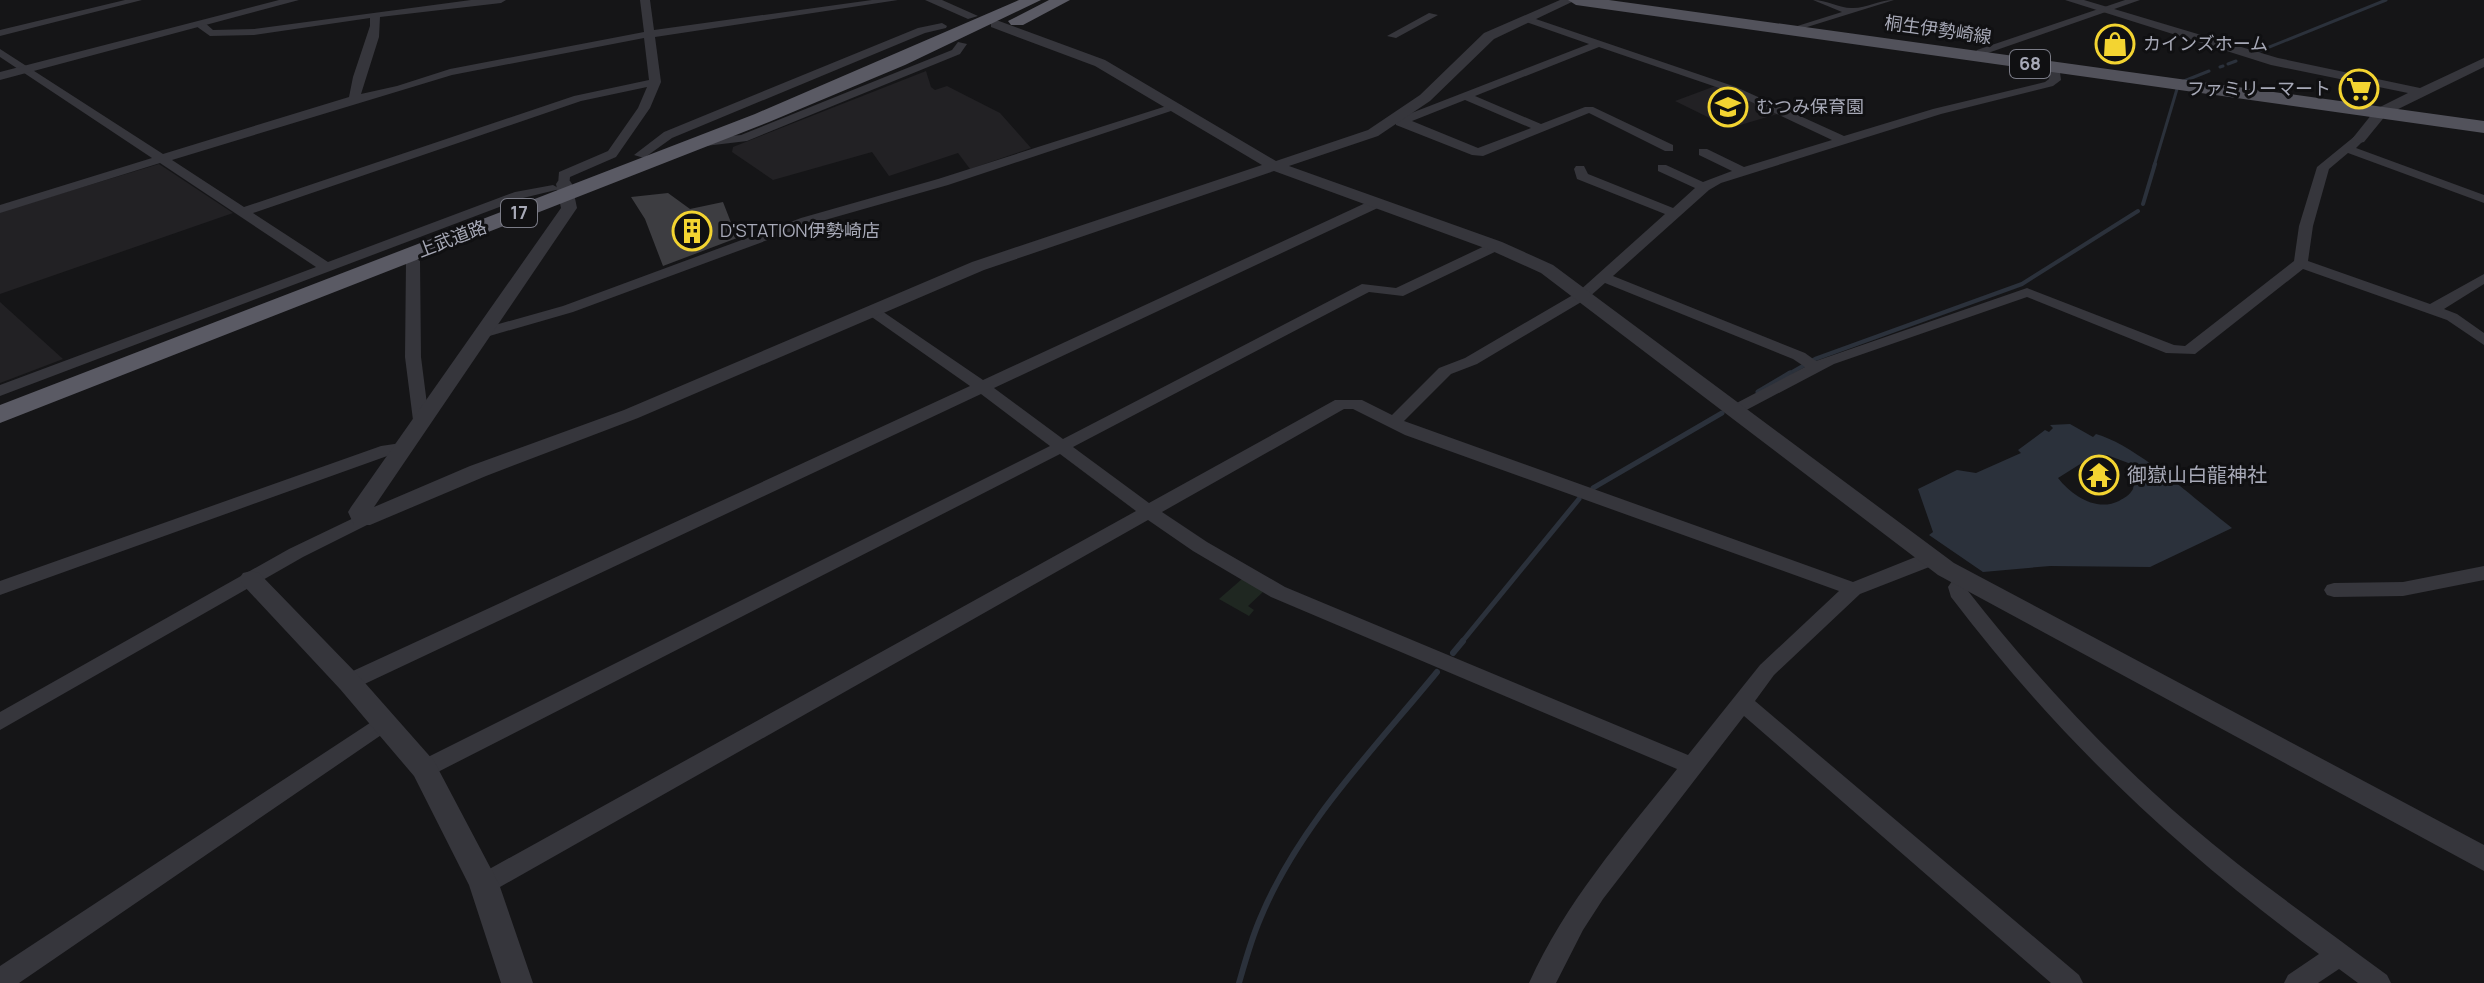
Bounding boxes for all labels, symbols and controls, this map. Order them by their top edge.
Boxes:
street label: 桐生伊勢崎線 [1883,10,1993,48]
shop icon: カインズホーム [2094,23,2136,65]
place label: カインズホーム [2143,31,2268,55]
road number: 68 [2010,50,2050,78]
supermarket icon: ファミリーマート [2338,68,2380,110]
place label: ファミリーマート [2187,76,2331,100]
school or university icon: むつみ保育園 [1707,86,1749,128]
place label: むつみ保育園 [1756,94,1864,118]
road number: 17 [501,199,537,227]
building icon: D'STATION伊勢崎店 [671,210,713,252]
street label: 上武道路 [414,214,490,262]
place label: D'STATION伊勢崎店 [720,218,880,242]
temple icon: 御嶽山白龍神社 [2078,454,2120,496]
place label: 御嶽山白龍神社 [2127,461,2267,488]

